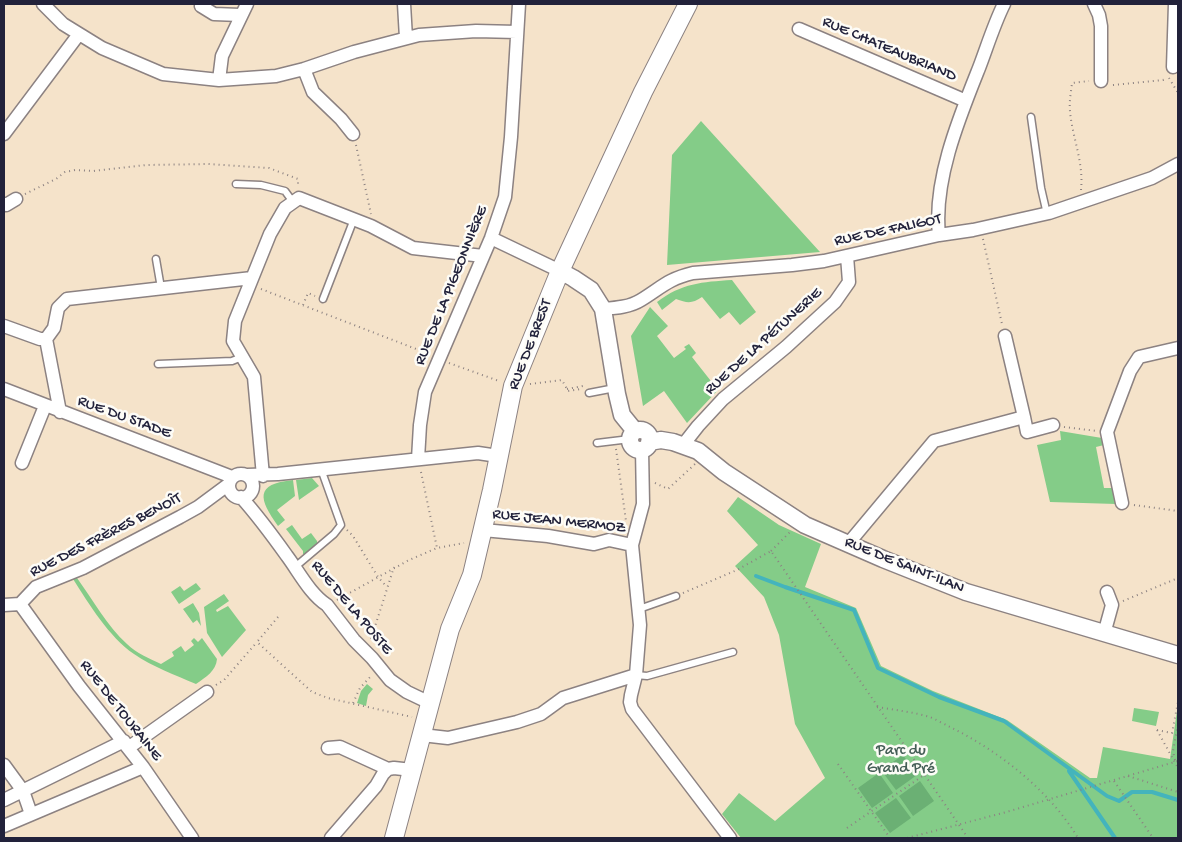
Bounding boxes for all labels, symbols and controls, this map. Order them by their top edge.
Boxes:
street label: RUE CHATEAUBRIAND [819,13,959,87]
street label: RUE DE LA PIGEONNIÈRE [411,204,493,368]
street label: RUE DE FALIGOT [833,210,943,252]
street label: RUE DE LA PÉTUNERIE [701,284,827,400]
street label: RUE DE BREST [505,297,557,393]
street label: RUE DU STADE [75,392,173,444]
street label: RUE DES FRÈRES BENOÎT [27,489,185,583]
street label: RUE JEAN MERMOZ [491,505,627,539]
street label: RUE DE SAINT-ILAN [841,533,967,599]
street label: RUE DE LA POSTE [306,557,396,659]
street label: RUE DE TOURAINE [75,657,165,765]
park label: Parc du Grand Pré [867,742,935,780]

